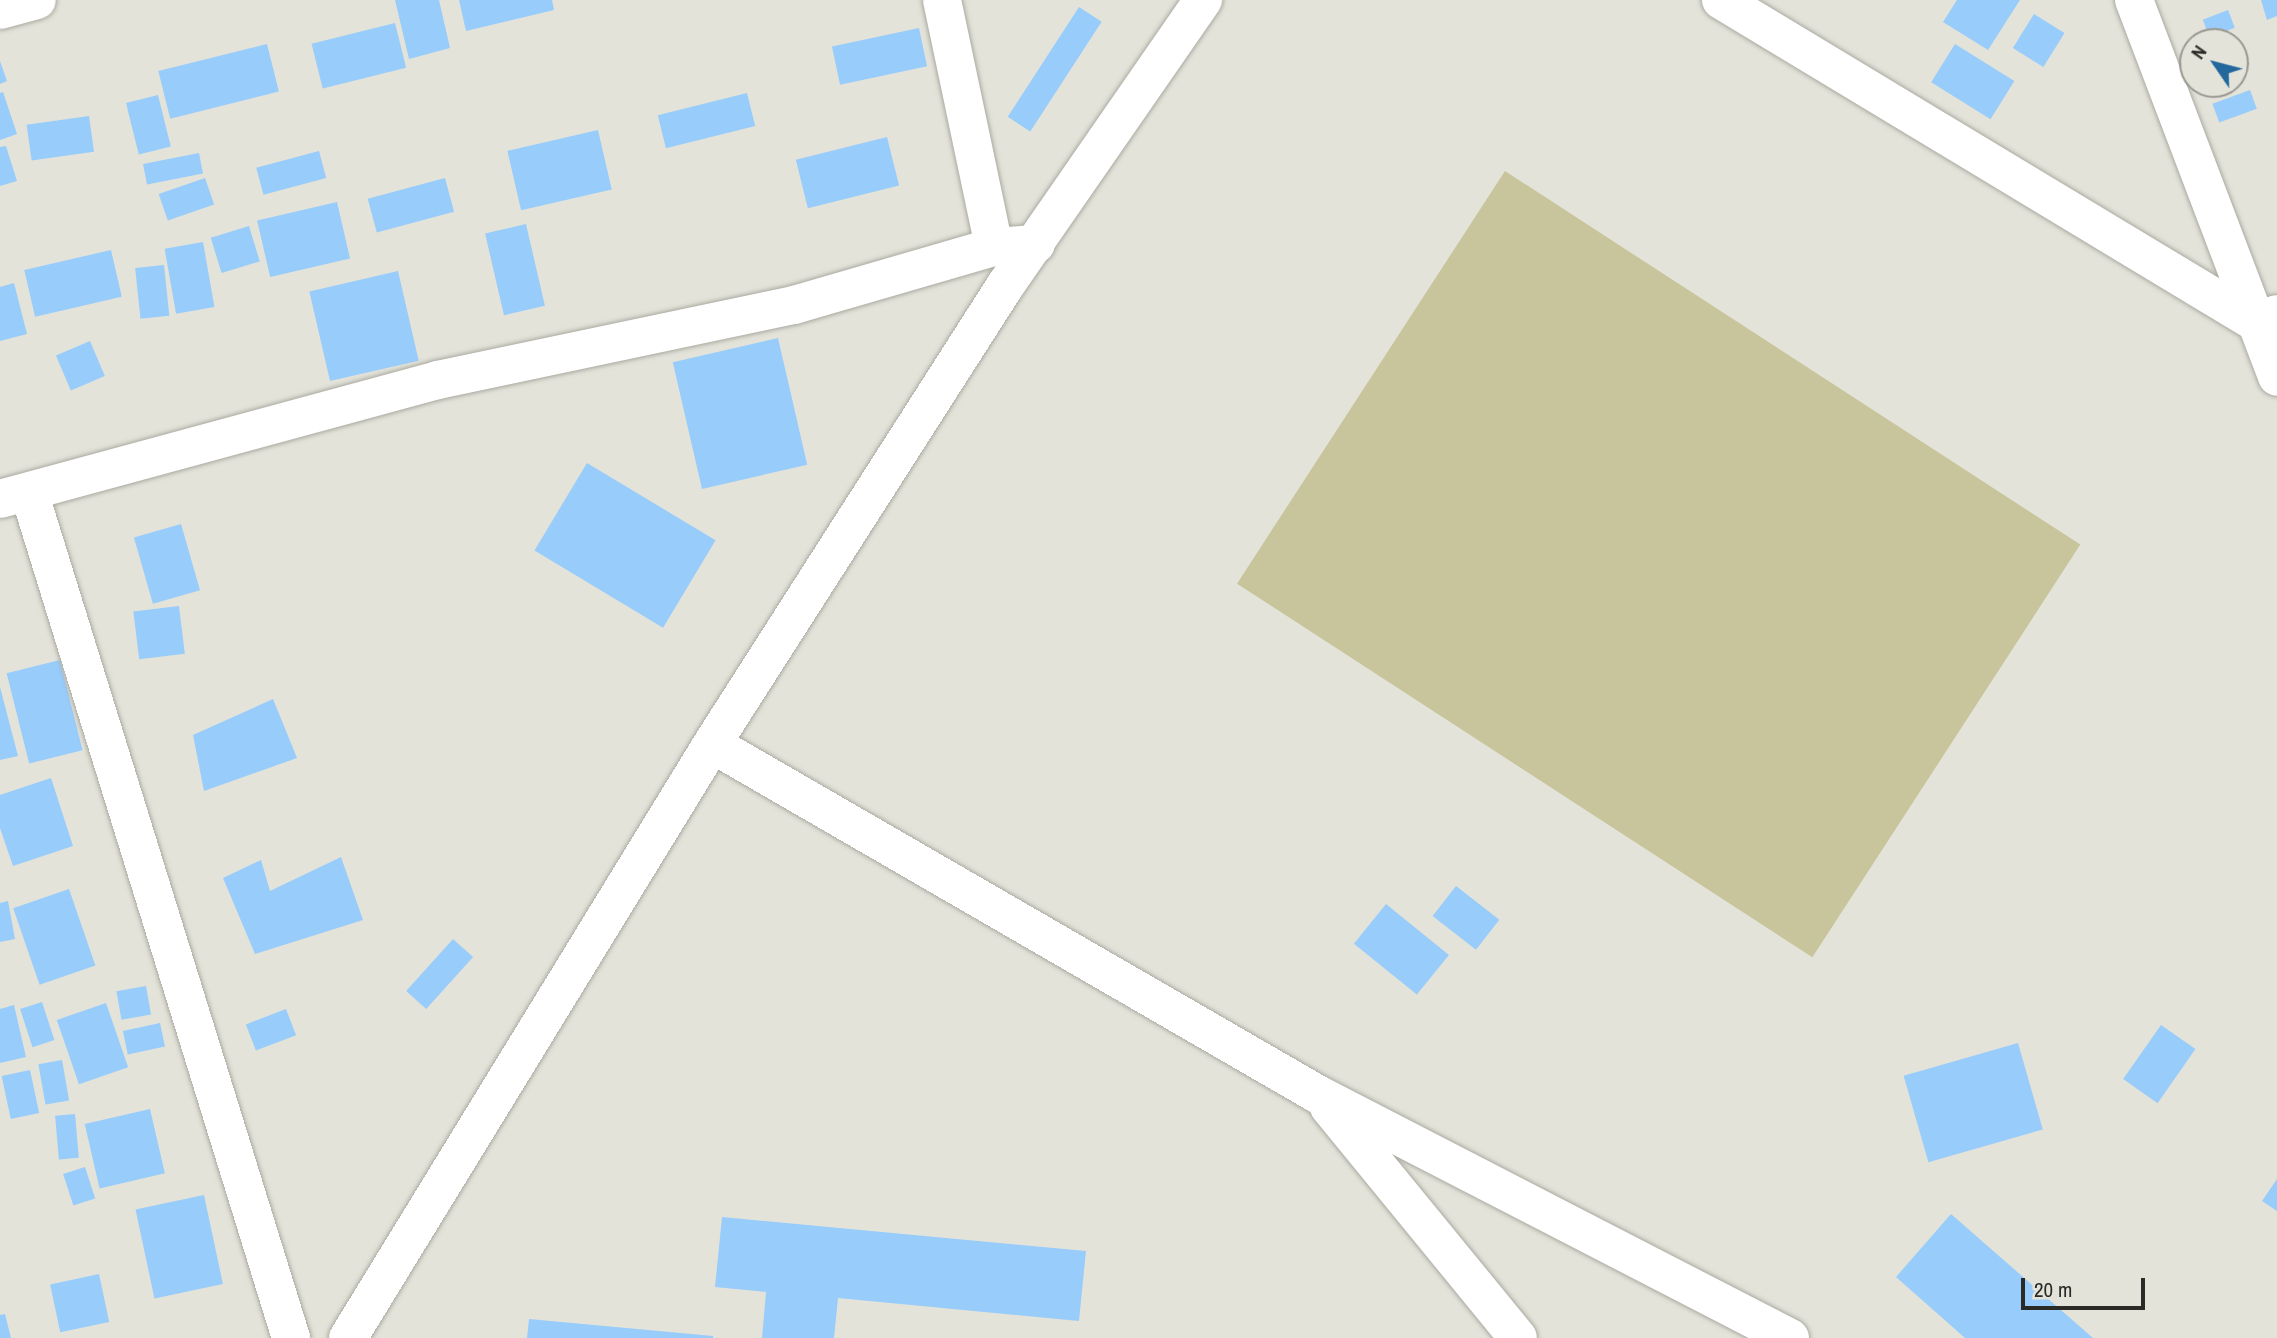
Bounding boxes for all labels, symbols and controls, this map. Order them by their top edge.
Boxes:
north arrow [2179,28,2249,98]
text: N [2185,40,2212,64]
scale bar [2025,1264,2149,1308]
text: 20 m [2034,1275,2072,1304]

